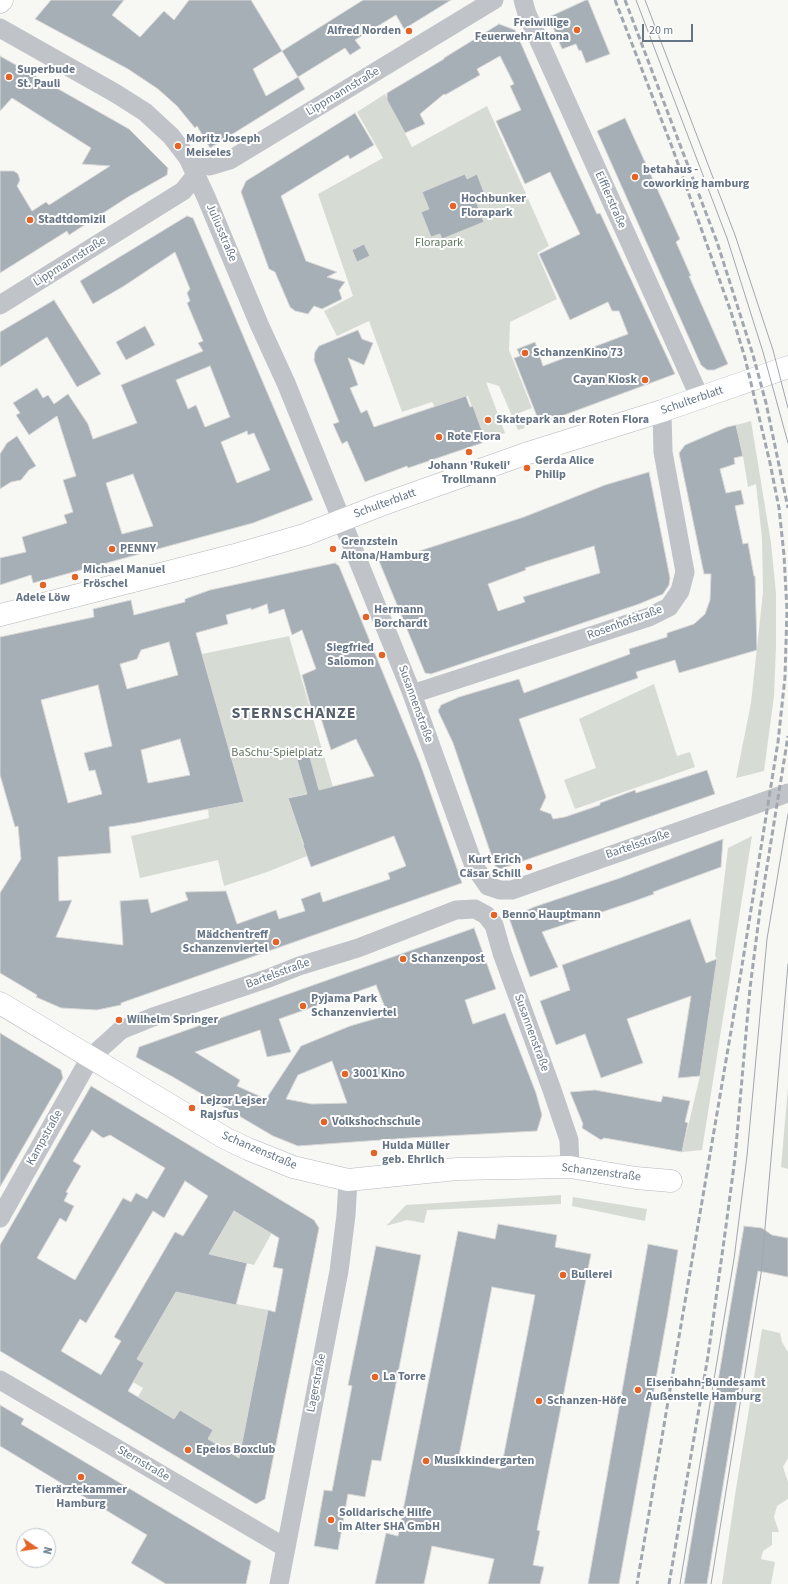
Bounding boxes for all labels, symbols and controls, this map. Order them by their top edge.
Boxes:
place label: Freiwillige Feuerwehr Altona [475,16,569,44]
scale bar [644,16,695,42]
text: 20 m [649,22,673,39]
place label: Alfred Norden [327,24,401,38]
marker: Freiwillige Feuerwehr Altona [572,25,582,35]
marker: Alfred Norden [404,26,414,36]
place label: Superbude St. Pauli [17,63,75,91]
street label: Lippmannstraße [304,64,382,120]
marker: Superbude St. Pauli [4,72,14,82]
place label: Moritz Joseph Meiseles [186,132,260,160]
marker: Moritz Joseph Meiseles [173,141,183,151]
place label: betahaus - coworking hamburg [643,163,749,191]
street label: Eifflerstraße [591,169,629,231]
marker: betahaus - coworking hamburg [630,172,640,182]
place label: Hochbunker Florapark [461,192,526,220]
marker: Hochbunker Florapark [448,201,458,211]
street label: Juliusstraße [202,202,240,264]
place label: Stadtdomizil [38,213,106,227]
marker: Stadtdomizil [25,215,35,225]
street label: Lippmannstraße [31,234,109,290]
park label: Florapark [415,236,463,250]
place label: SchanzenKino 73 [533,346,623,360]
marker: SchanzenKino 73 [520,348,530,358]
place label: Cayan Kiosk [573,373,637,387]
marker: Cayan Kiosk [640,375,650,385]
street label: Schulterblatt [659,384,725,418]
place label: Skatepark an der Roten Flora [496,413,649,427]
marker: Skatepark an der Roten Flora [483,415,493,425]
place label: Rote Flora [447,430,501,444]
marker: Rote Flora [434,432,444,442]
marker: Johann 'Rukeli' Trollmann [464,447,474,457]
place label: Gerda Alice Philip [535,454,594,482]
place label: Johann 'Rukeli' Trollmann [428,459,510,487]
marker: Gerda Alice Philip [522,463,532,473]
street label: Schulterblatt [352,486,418,522]
place label: Grenzstein Altona/Hamburg [341,535,429,563]
place label: PENNY [120,542,156,556]
marker: PENNY [107,544,117,554]
marker: Grenzstein Altona/Hamburg [328,544,338,554]
place label: Michael Manuel Fröschel [83,563,165,591]
marker: Michael Manuel Fröschel [70,572,80,582]
marker: Adele Löw [38,580,48,590]
place label: Adele Löw [16,591,70,605]
place label: Hermann Borchardt [374,603,427,631]
street label: Rosenhofstraße [585,603,665,643]
marker: Hermann Borchardt [361,612,371,622]
place label: Siegfried Salomon [326,641,374,669]
marker: Siegfried Salomon [377,650,387,660]
street label: Susannenstraße [394,663,436,745]
district label: STERNSCHANZE [232,704,356,724]
park label: BaSchu-Spielplatz [231,746,323,760]
street label: Bartelsstraße [604,827,672,863]
place label: Kurt Erich Cäsar Schill [460,853,521,881]
marker: Kurt Erich Cäsar Schill [524,862,534,872]
place label: Benno Hauptmann [502,908,601,922]
marker: Benno Hauptmann [489,910,499,920]
place label: Mädchentreff Schanzenviertel [183,928,268,956]
marker: Mädchentreff Schanzenviertel [271,937,281,947]
place label: Schanzenpost [411,952,485,966]
marker: Schanzenpost [398,954,408,964]
street label: Bartelsstraße [244,956,312,992]
place label: Pyjama Park Schanzenviertel [311,992,396,1020]
street label: Susannenstraße [510,992,552,1074]
marker: Pyjama Park Schanzenviertel [298,1001,308,1011]
place label: Wilhelm Springer [127,1013,218,1027]
marker: Wilhelm Springer [114,1015,124,1025]
place label: 3001 Kino [353,1067,405,1081]
marker: 3001 Kino [340,1069,350,1079]
place label: Lejzor Lejser Rajsfus [200,1094,267,1122]
marker: Lejzor Lejser Rajsfus [187,1103,197,1113]
street label: Kampstraße [24,1108,66,1168]
place label: Volkshochschule [332,1115,421,1129]
marker: Volkshochschule [319,1117,329,1127]
street label: Schanzenstraße [219,1129,299,1173]
place label: Hulda Müller geb. Ehrlich [382,1139,450,1167]
marker: Hulda Müller geb. Ehrlich [369,1148,379,1158]
street label: Schanzenstraße [560,1161,642,1185]
place label: Bullerei [571,1268,612,1282]
marker: Bullerei [558,1270,568,1280]
street label: Lagerstraße [304,1352,330,1414]
place label: La Torre [383,1370,426,1384]
marker: La Torre [370,1372,380,1382]
place label: Eisenbahn-Bundesamt Außenstelle Hamburg [646,1376,766,1404]
marker: Eisenbahn-Bundesamt Außenstelle Hamburg [633,1385,643,1395]
place label: Schanzen-Höfe [547,1394,627,1408]
marker: Schanzen-Höfe [534,1396,544,1406]
street label: Sternstraße [114,1443,172,1485]
place label: Epeios Boxclub [196,1443,275,1457]
marker: Epeios Boxclub [183,1445,193,1455]
place label: Musikkindergarten [434,1454,534,1468]
marker: Musikkindergarten [421,1456,431,1466]
marker: Tierärztekammer Hamburg [76,1472,86,1482]
place label: Tierärztekammer Hamburg [35,1483,127,1511]
place label: Solidarische Hilfe im Alter SHA GmbH [339,1506,440,1534]
marker: Solidarische Hilfe im Alter SHA GmbH [326,1515,336,1525]
north arrow [16,1528,56,1568]
text: N [39,1545,55,1556]

